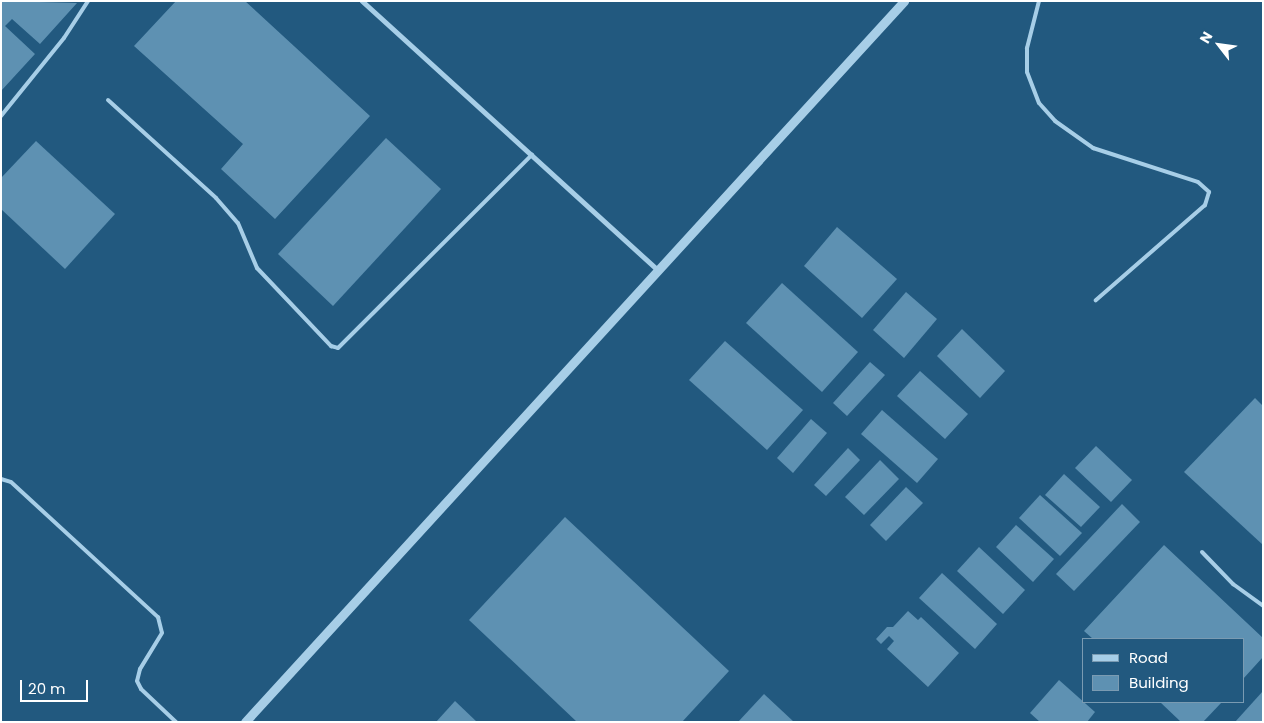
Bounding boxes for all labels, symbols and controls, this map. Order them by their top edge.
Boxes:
north arrow [1194,20,1244,70]
text: N [1195,28,1217,47]
legend [1082,638,1244,703]
text: Road [1129,647,1168,668]
scale bar [22,670,90,702]
text: Building [1129,672,1189,693]
text: 20 m [28,678,66,699]

